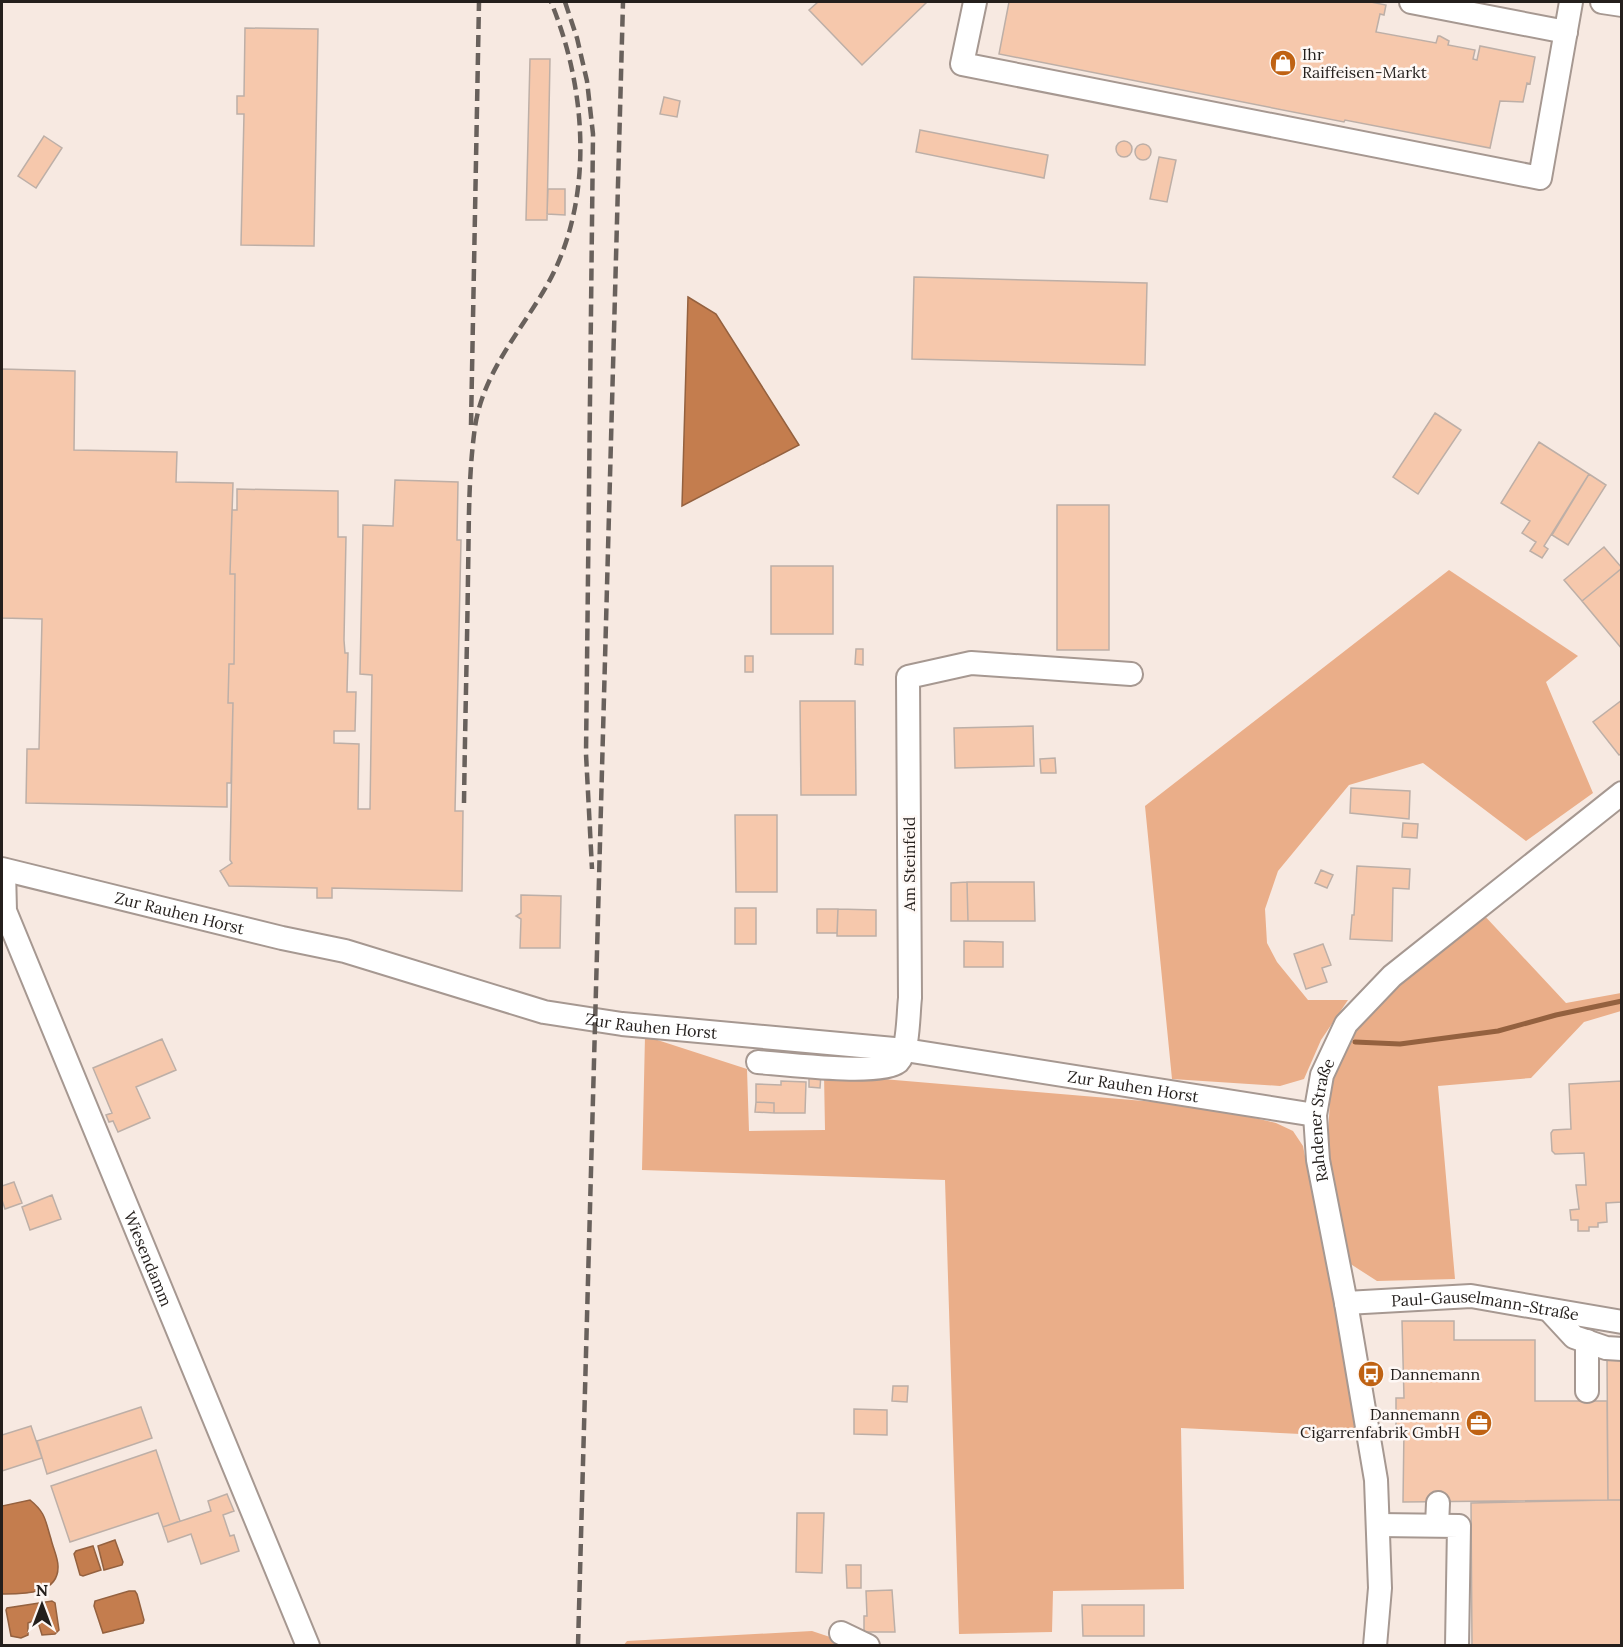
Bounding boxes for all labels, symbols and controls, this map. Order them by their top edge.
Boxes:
place label: Ihr Raiffeisen-Markt [1302,44,1428,82]
shop icon: Ihr Raiffeisen-Markt [1268,48,1298,78]
street label: Am Steinfeld [899,816,919,912]
street label: Zur Rauhen Horst [113,887,247,939]
street label: Zur Rauhen Horst [584,1008,719,1043]
street label: Rahdener Straße [1305,1055,1339,1184]
street label: Zur Rauhen Horst [1066,1066,1201,1107]
street label: Wiesendamm [120,1208,177,1309]
street label: Paul-Gauselmann-Straße [1391,1286,1581,1324]
bus stop icon: Dannemann [1356,1359,1386,1389]
place label: Dannemann [1390,1364,1480,1384]
place label: Dannemann Cigarrenfabrik GmbH [1300,1404,1460,1442]
office icon: Dannemann Cigarrenfabrik GmbH [1464,1408,1494,1438]
north arrow [12,1575,72,1635]
text: N [36,1580,48,1600]

